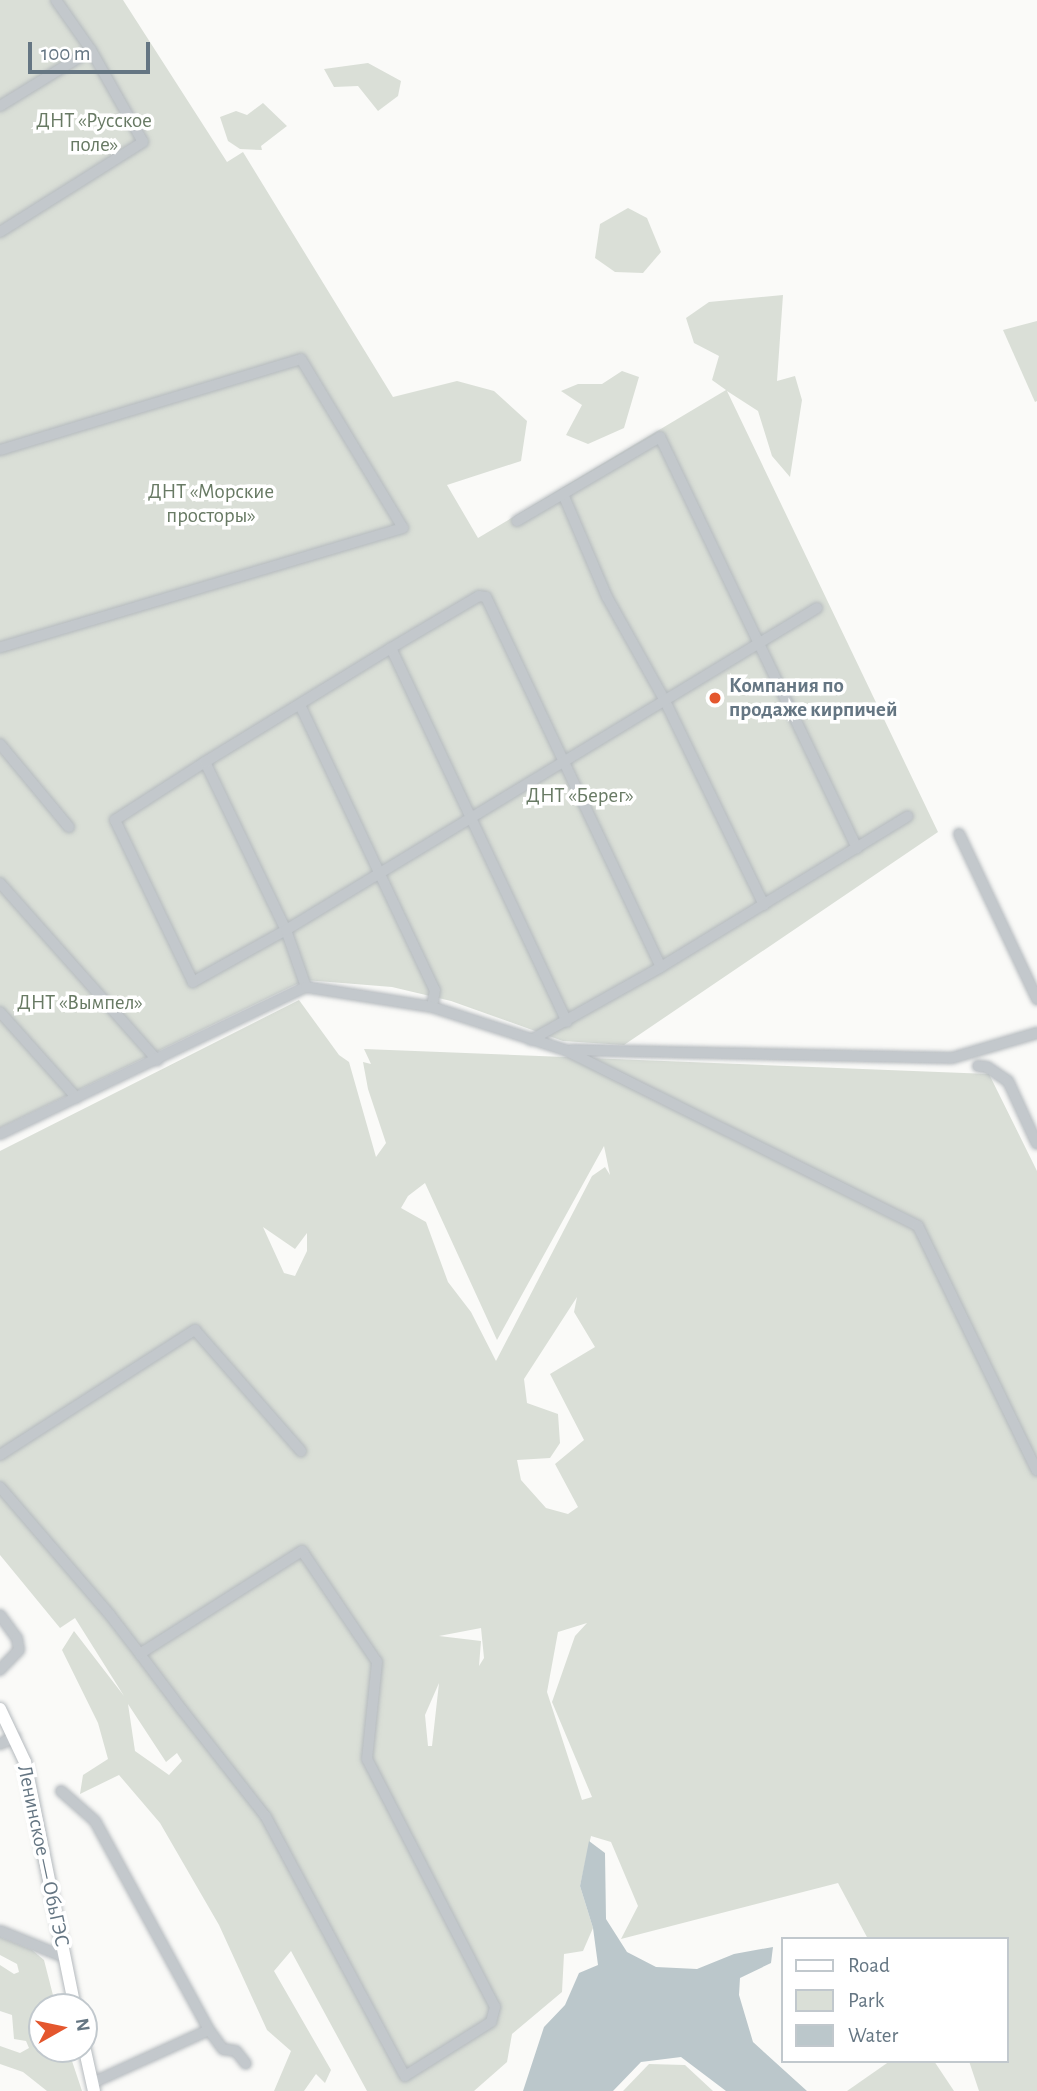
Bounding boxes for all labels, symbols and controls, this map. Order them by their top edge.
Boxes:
scale bar [32,28,154,72]
text: 100 m [41,43,91,64]
park label: ДНТ «Русское поле» [36,108,152,158]
park label: ДНТ «Морские просторы» [148,479,274,529]
place label: Компания по продаже кирпичей [729,673,898,723]
marker: Компания по продаже кирпичей [707,690,723,706]
park label: ДНТ «Берег» [526,783,634,809]
park label: ДНТ «Вымпел» [17,990,143,1016]
street label: Ленинское — ОбьГЭС [11,1763,75,1949]
legend [782,1937,1009,2063]
text: Road [848,1955,890,1976]
text: Park [848,1990,884,2011]
north arrow [28,1993,98,2063]
text: N [72,2017,93,2033]
text: Water [848,2025,898,2046]

